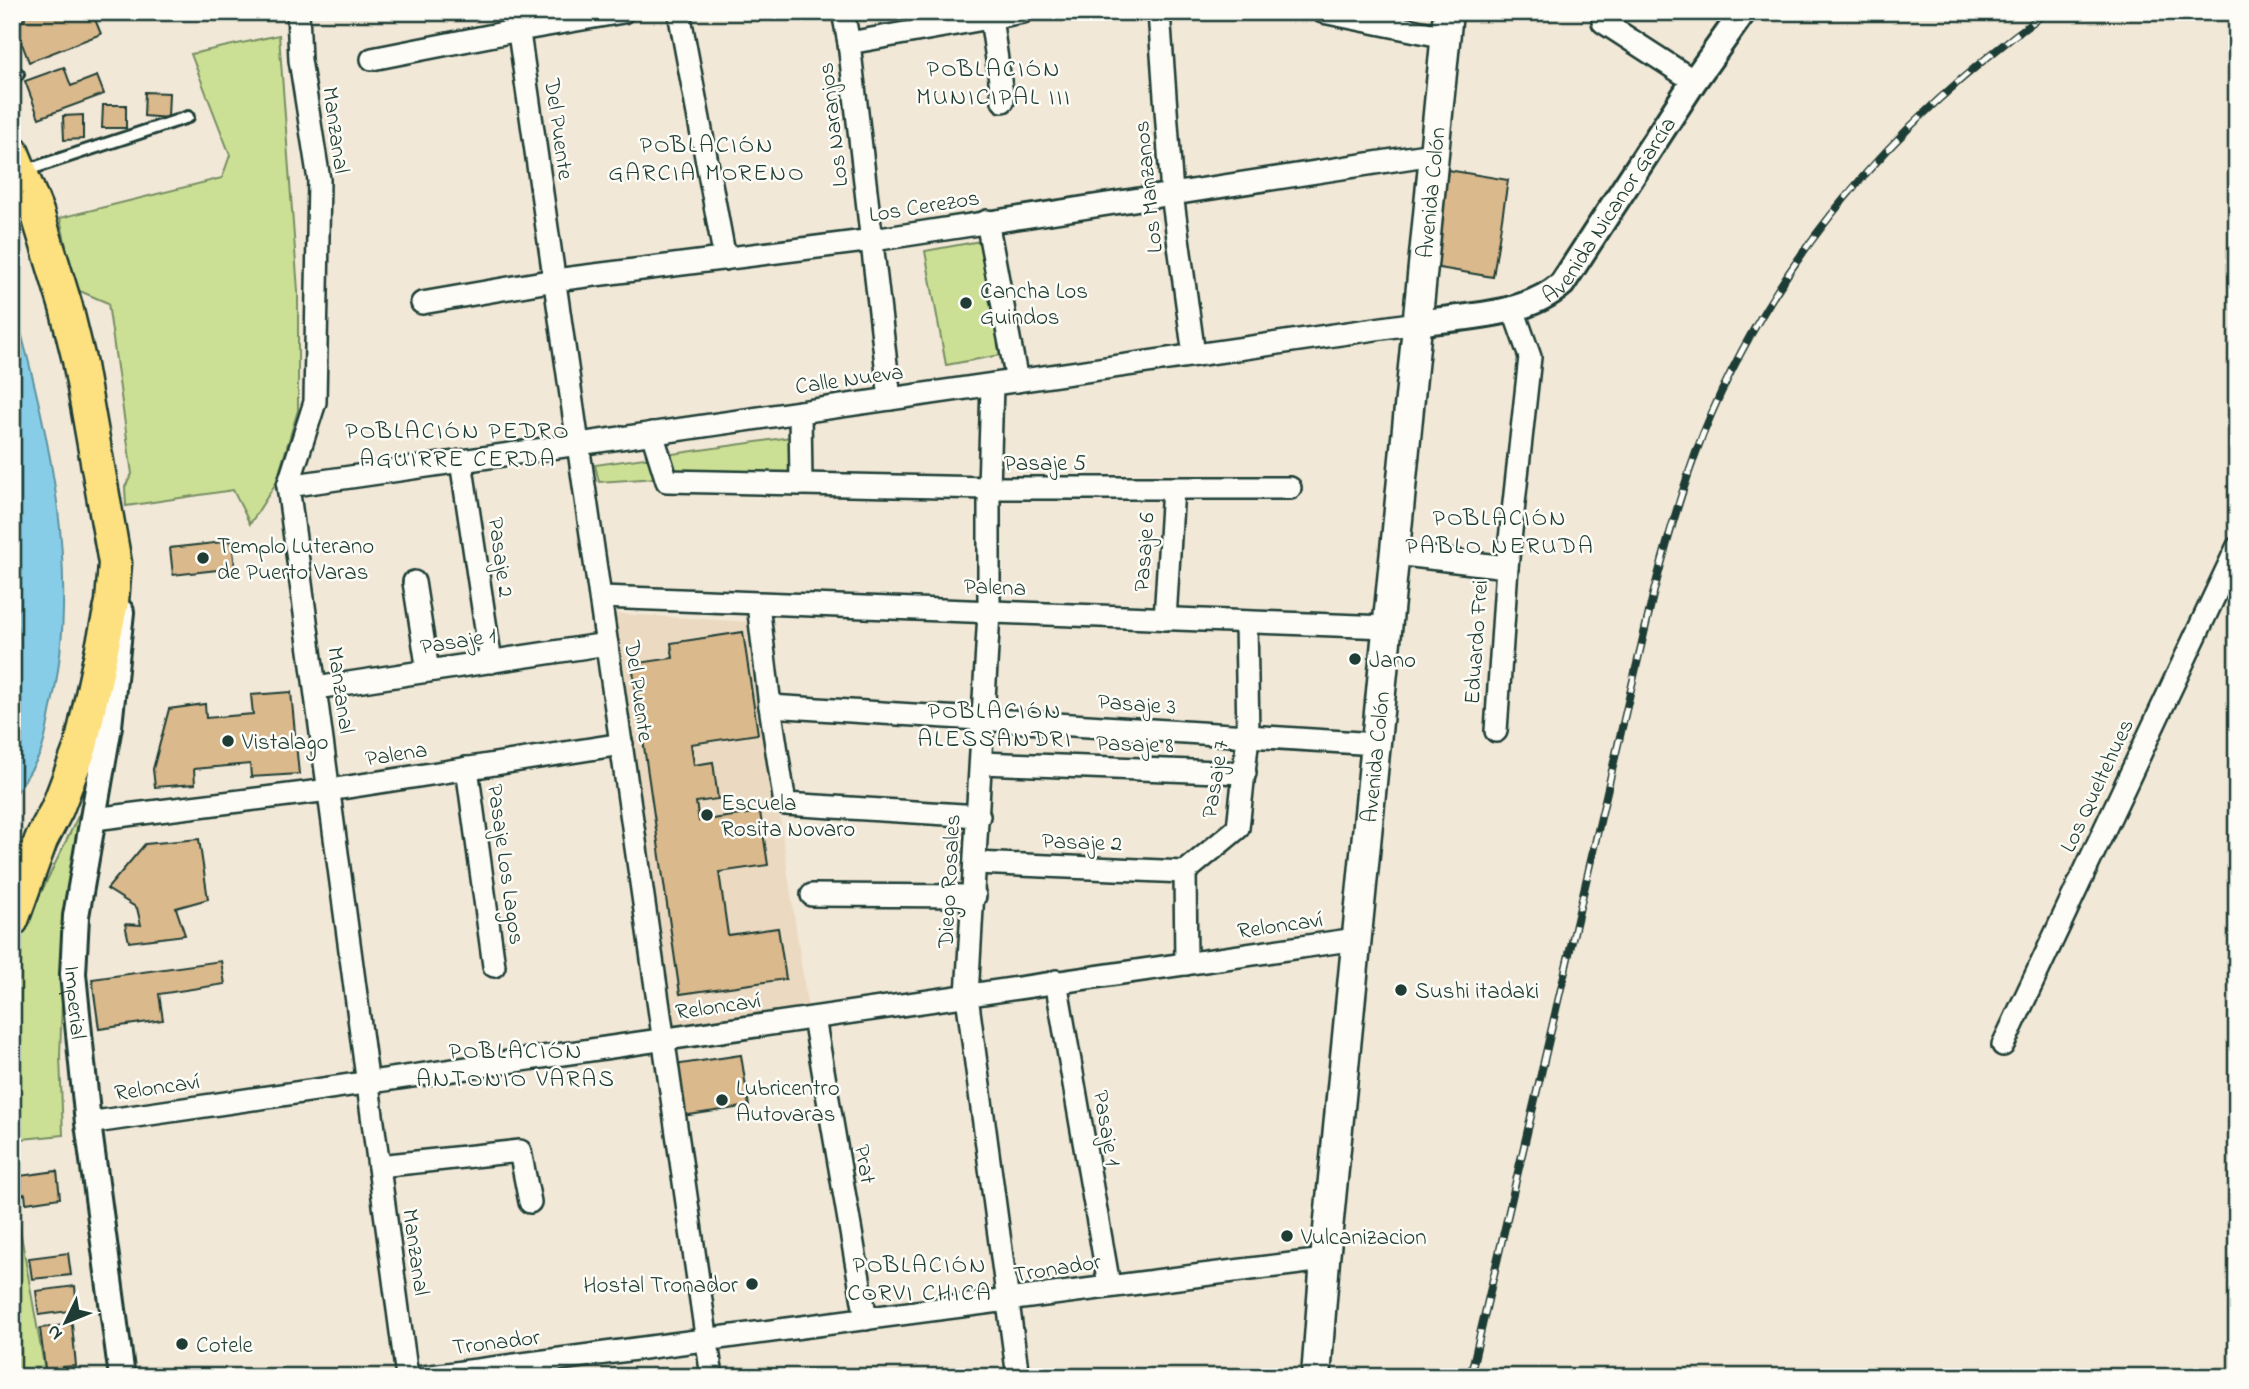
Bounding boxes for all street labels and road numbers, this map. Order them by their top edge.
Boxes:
street label: Los Naranjos [810,61,858,189]
street label: Del Puente [534,76,581,183]
street label: Manzanal [312,85,357,176]
street label: Avenida Nicanor García [1536,111,1686,313]
street label: Los Manzanos [1126,119,1173,254]
street label: Avenida Colón [1410,126,1456,260]
street label: Los Cerezos [867,182,982,232]
street label: Calle Nueva [793,357,906,404]
street label: Pasaje 5 [1004,448,1086,481]
street label: Pasaje 6 [1126,511,1165,593]
street label: Pasaje 2 [478,515,521,600]
street label: Palena [963,571,1027,606]
street label: Eduardo Frei [1457,579,1498,706]
street label: Pasaje 1 [418,620,499,665]
street label: Del Puente [614,638,661,745]
street label: Manzanal [317,645,362,736]
street label: Pasaje 3 [1096,686,1177,725]
street label: Avenida Colón [1354,690,1400,824]
street label: Los Queltehues [2053,714,2144,858]
street label: Pasaje 8 [1095,728,1174,763]
street label: Palena [363,734,430,777]
street label: Pasaje 7 [1194,737,1239,821]
street label: Pasaje Los Lagos [476,782,532,947]
street label: Diego Rosales [930,813,971,950]
street label: Pasaje 2 [1041,826,1123,861]
street label: Reloncaví [1236,904,1325,949]
street label: Imperial [54,965,93,1041]
street label: Reloncaví [674,985,763,1030]
street label: Reloncaví [113,1066,202,1111]
street label: Pasaje 1 [1083,1088,1128,1169]
street label: Prat [844,1142,883,1187]
street label: Manzanal [392,1207,437,1298]
street label: Tronador [1011,1246,1104,1293]
street label: Tronador [451,1322,543,1365]

